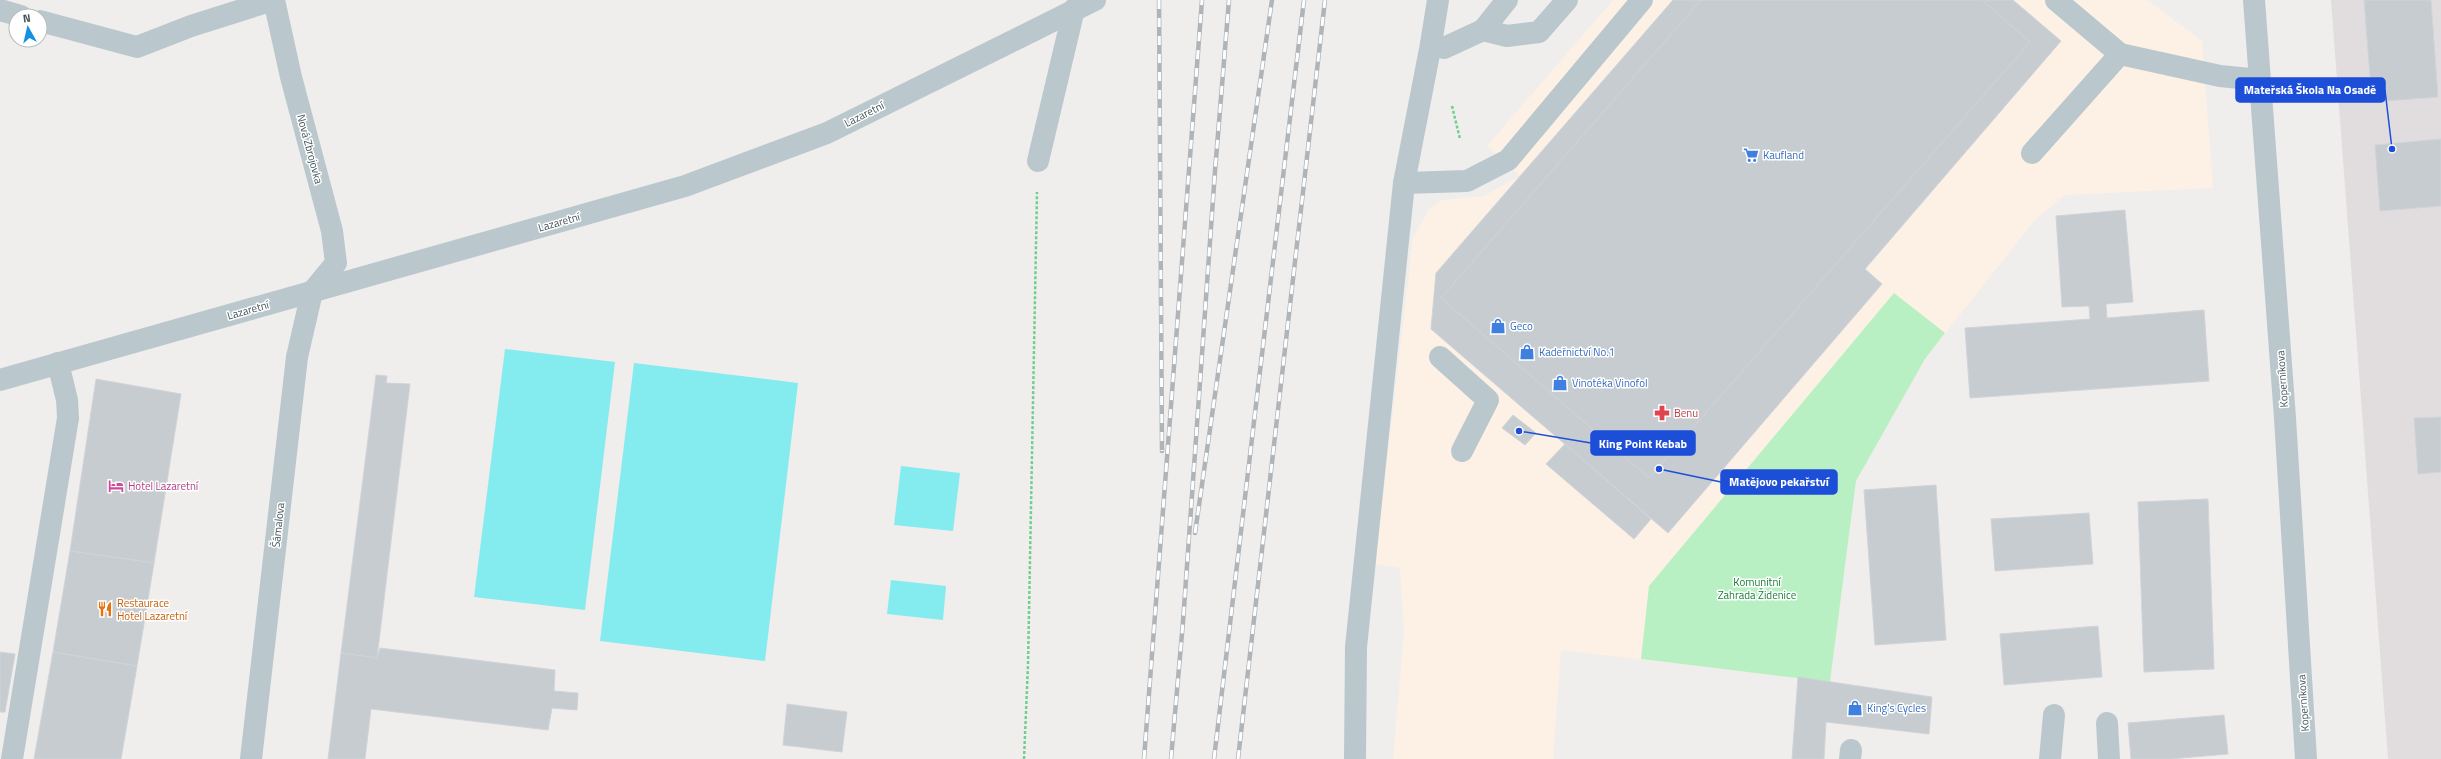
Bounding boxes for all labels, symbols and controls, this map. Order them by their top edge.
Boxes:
north arrow [8,8,48,48]
text: N [22,10,31,27]
callout: Mateřská Škola Na Osadě [2236,78,2385,102]
text: Mateřská Škola Na Osadě [2244,80,2376,99]
street label: Lazaretní [841,96,888,131]
street label: Nová Zbrojovka [293,112,327,186]
supermarket icon: Kaufland [1742,146,1760,164]
place label: Kaufland [1763,147,1804,163]
street label: Lazaretní [536,208,583,236]
street label: Lazaretní [225,296,272,324]
shop icon: Geco [1489,317,1507,335]
place label: Geco [1510,318,1533,334]
shop icon: Kadeřnictví No.1 [1518,343,1536,361]
place label: Kadeřnictví No.1 [1539,344,1615,360]
street label: Koperníkova [2272,350,2292,408]
shop icon: Vinotéka Vinofol [1551,374,1569,392]
place label: Vinotéka Vinofol [1572,375,1647,391]
pharmacy icon: Benu [1653,404,1671,422]
place label: Benu [1674,405,1698,421]
callout: King Point Kebab [1591,431,1695,455]
text: King Point Kebab [1599,434,1688,453]
callout: Matějovo pekařství [1721,470,1837,494]
text: Matějovo pekařství [1729,472,1830,491]
hotel icon: Hotel Lazaretní [107,477,125,495]
place label: Hotel Lazaretní [128,478,200,494]
street label: Šámalova [268,501,288,548]
park label: Komunitní Zahrada Židenice [1718,574,1797,603]
place label: Restaurace Hotel Lazaretní [117,595,189,624]
restaurant icon: Restaurace Hotel Lazaretní [96,600,114,618]
street label: Koperníkova [2293,674,2313,732]
shop icon: King's Cycles [1846,699,1864,717]
place label: King's Cycles [1867,700,1926,716]

